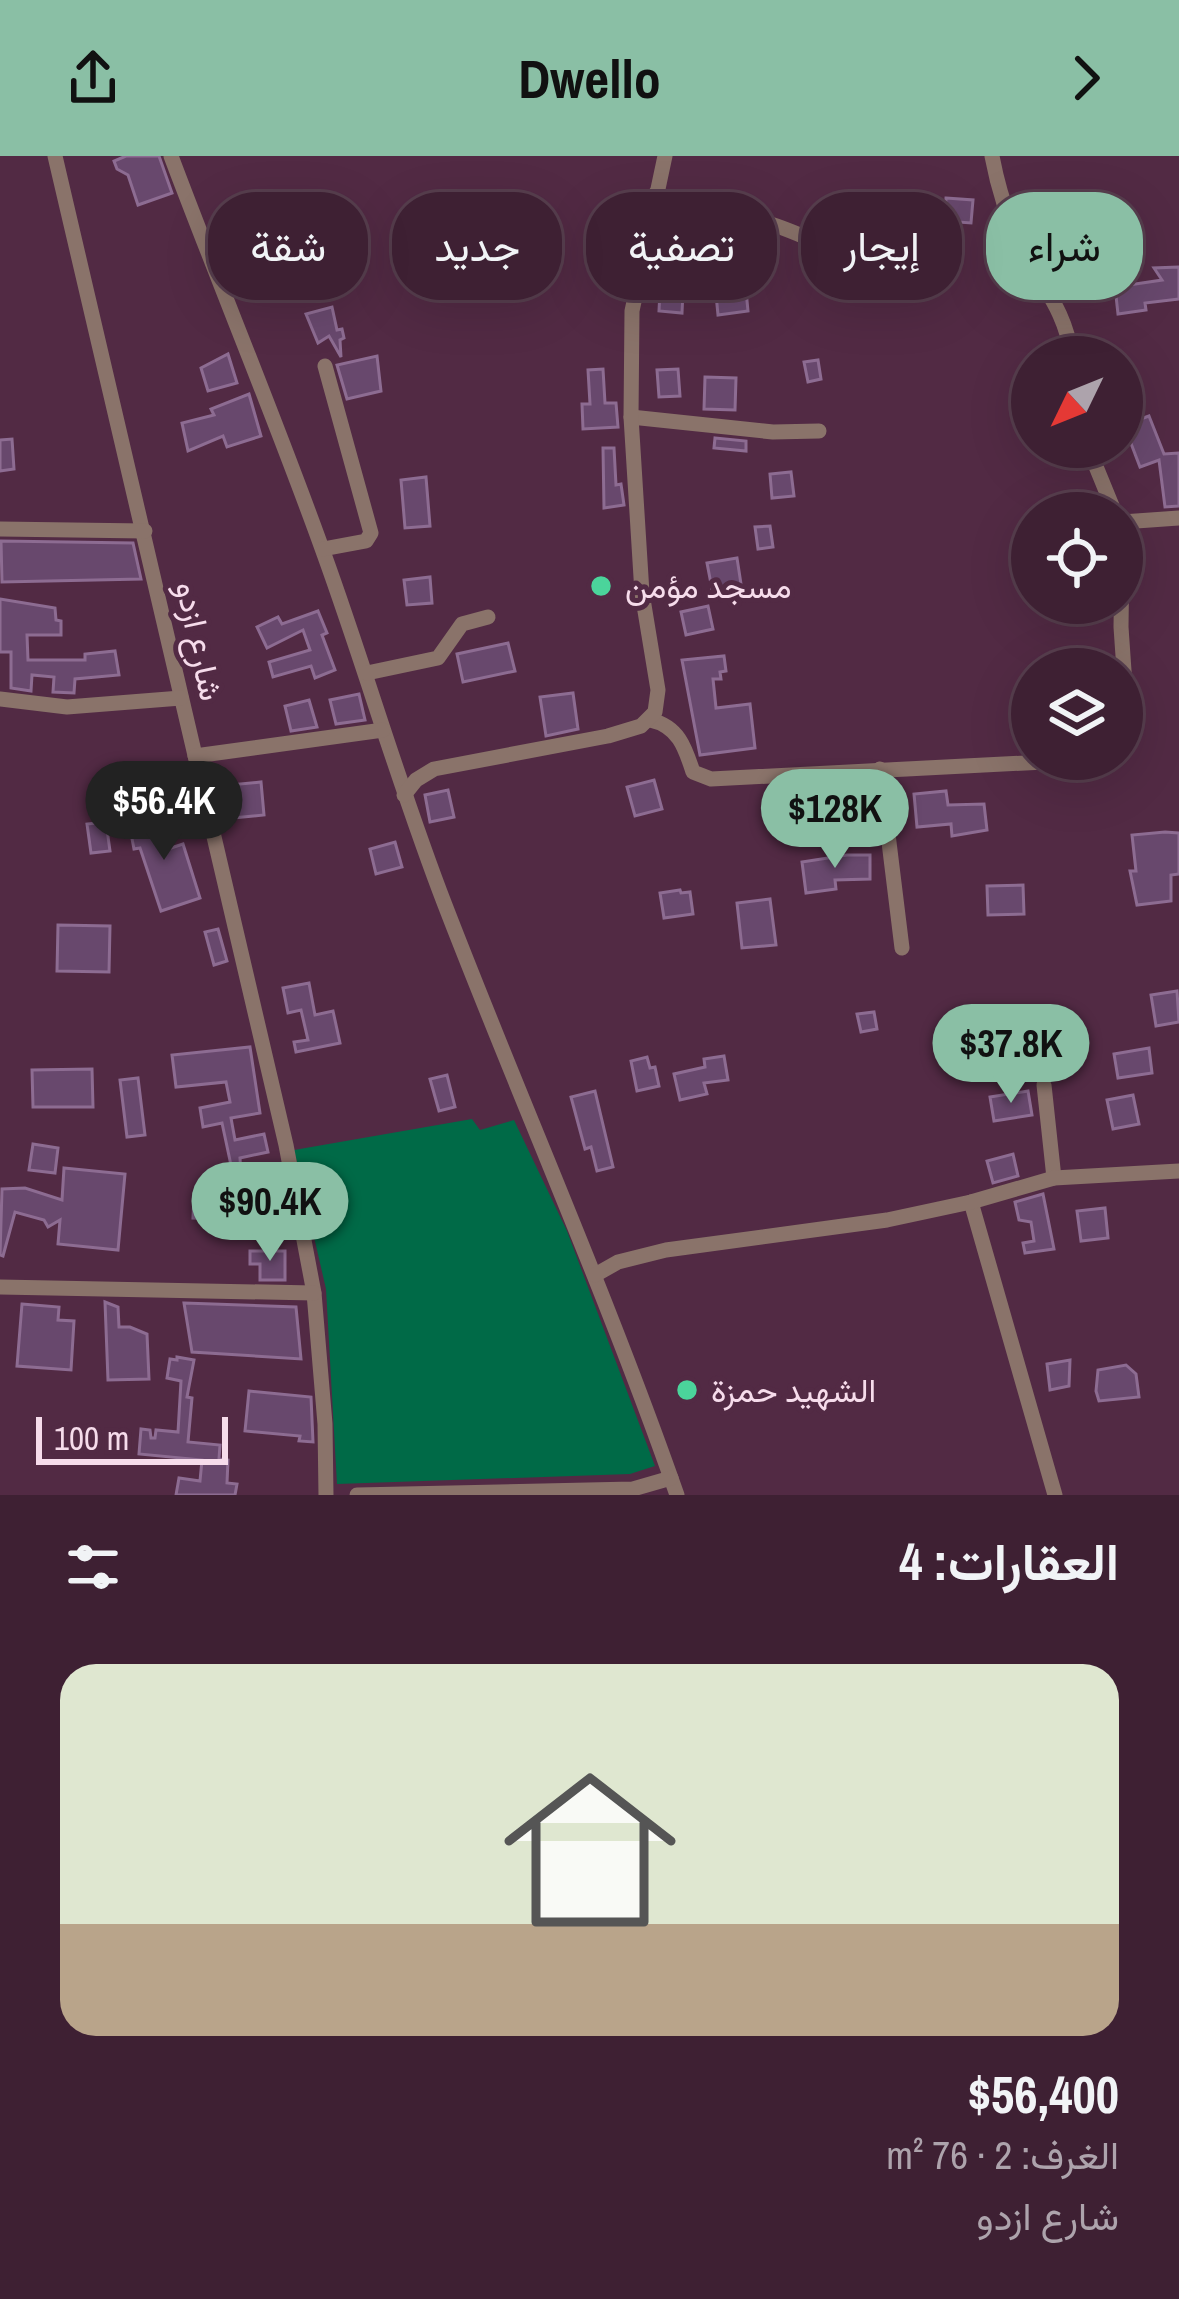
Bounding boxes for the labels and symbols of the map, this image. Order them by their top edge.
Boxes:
north arrow [1011,336,1143,468]
place label: مسجد مؤمن [625,564,792,608]
marker: مسجد مؤمن [588,573,614,599]
street label: شارع ازدو [165,577,234,705]
pin: $56.4K [66,761,262,863]
pin: $128K [751,769,919,871]
pin: $37.8K [913,1004,1109,1106]
pin: $90.4K [172,1162,368,1264]
place label: الشهيد حمزة [711,1368,876,1412]
marker: الشهيد حمزة [674,1377,700,1403]
scale bar [36,1411,228,1464]

